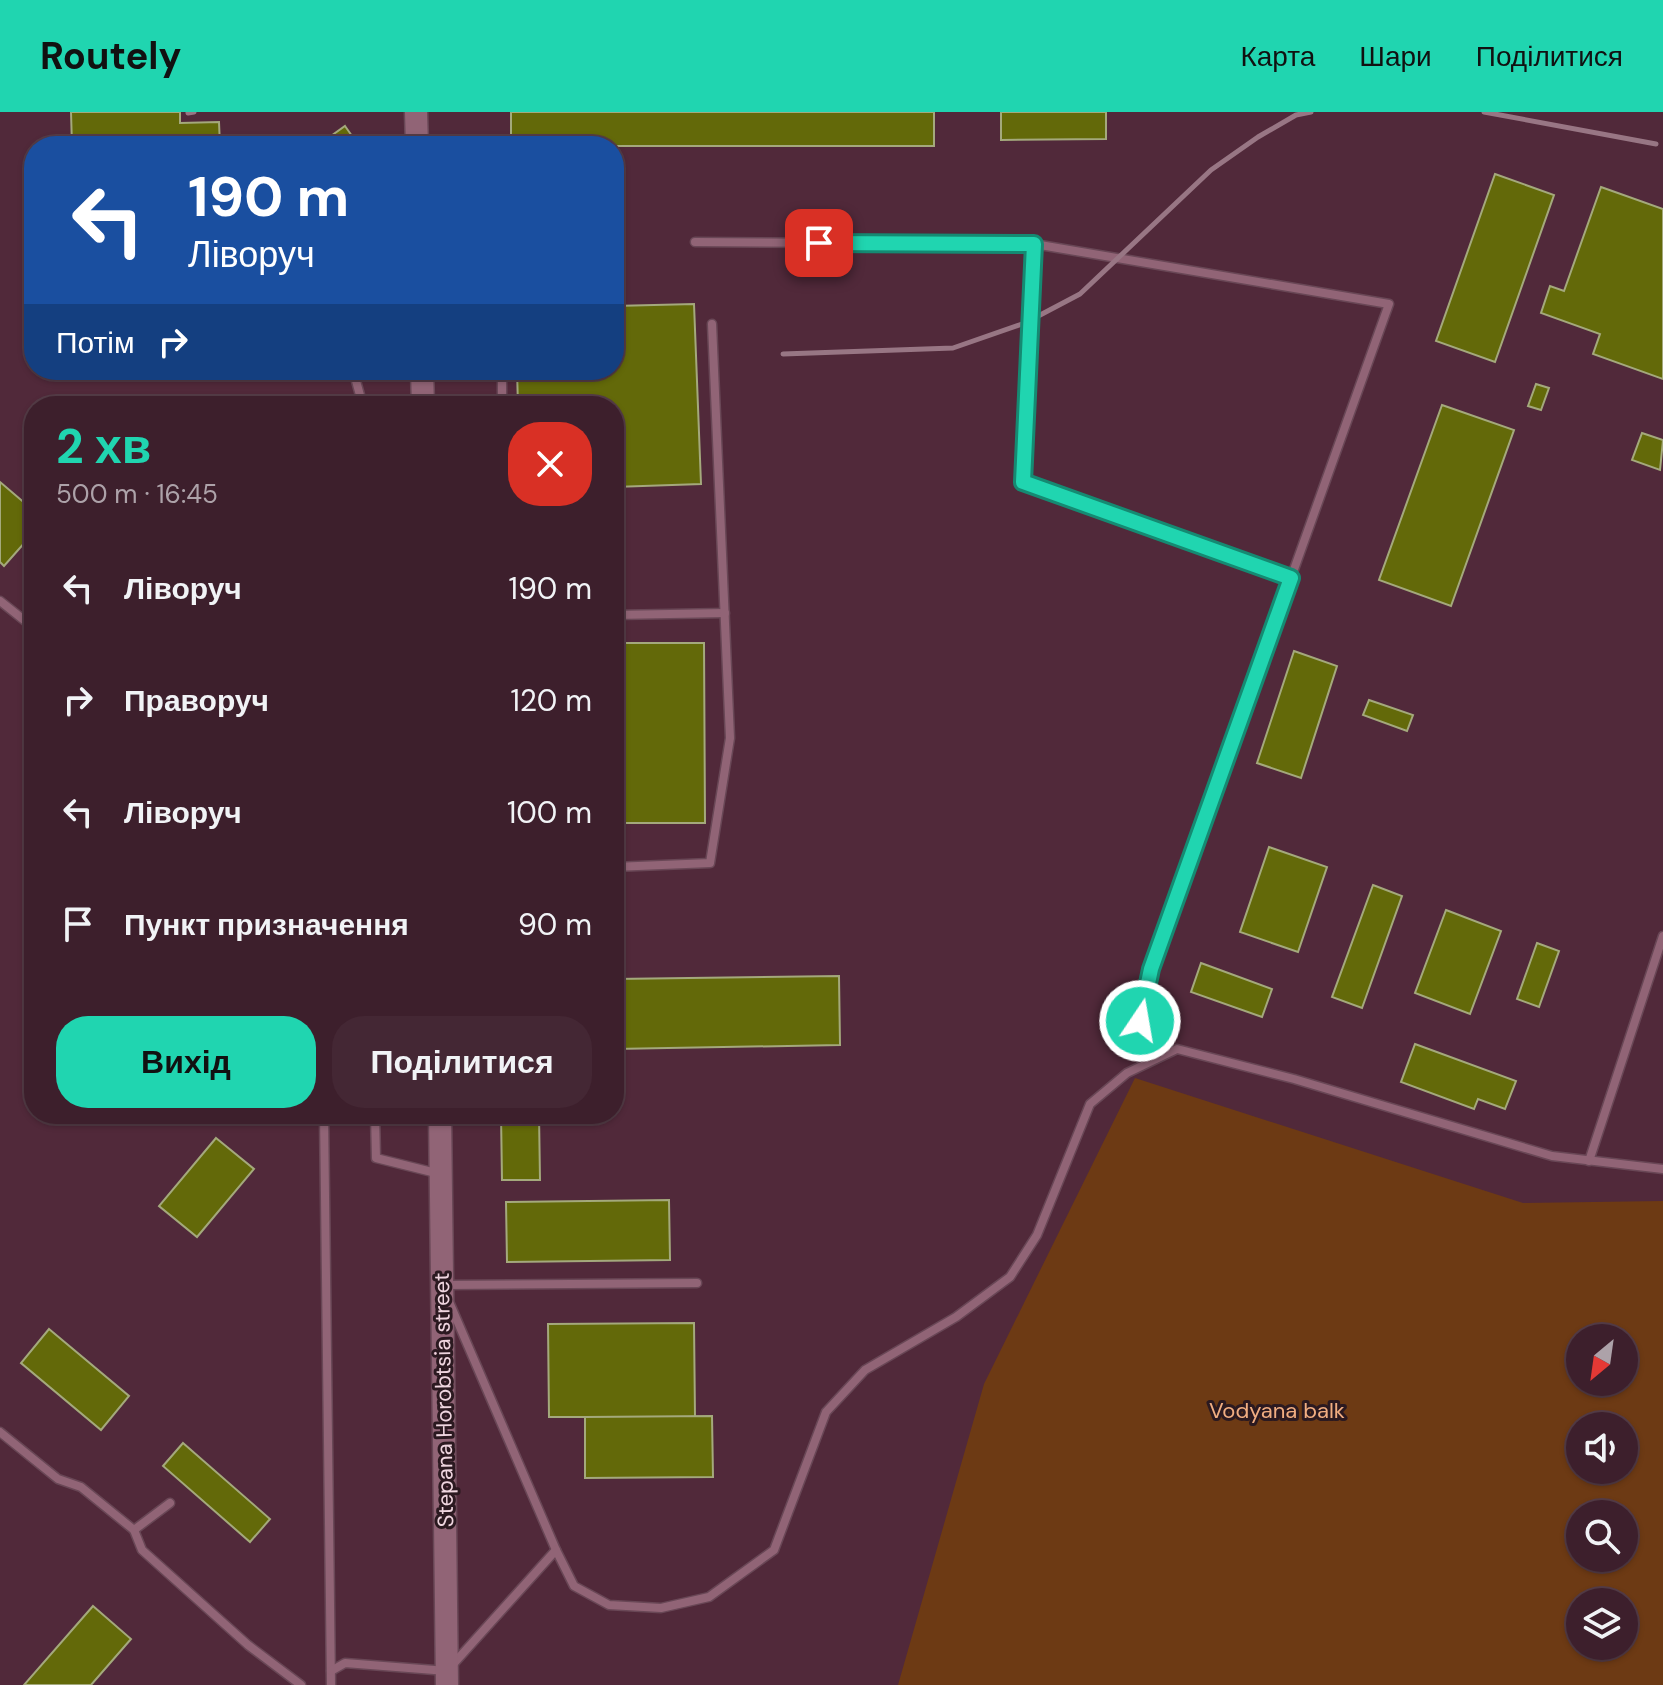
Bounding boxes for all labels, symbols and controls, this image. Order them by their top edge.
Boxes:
text: Routely [40,31,181,81]
text: Карта [1240,38,1315,75]
text: Шари [1359,38,1432,75]
text: Поділитися [1476,38,1623,75]
text: 190 m [188,160,349,233]
icon: left [56,168,160,272]
pin [785,209,853,277]
icon: arrive [797,221,841,265]
text: Ліворуч [188,231,315,278]
icon: right [151,320,195,364]
text: Потім [56,323,135,362]
text: 2 хв [56,415,151,478]
button: close [508,422,592,506]
text: 500 m · 16:45 [56,477,218,511]
icon: left [56,566,100,610]
text: Ліворуч [124,569,242,608]
text: 190 m [509,569,592,608]
icon: right [56,678,100,722]
text: Праворуч [124,681,269,720]
text: 120 m [510,681,592,720]
icon: left [56,790,100,834]
text: Ліворуч [124,793,242,832]
text: 100 m [507,793,592,832]
icon: arrive [56,902,100,946]
text: Пункт призначення [124,905,409,944]
text: 90 m [518,905,592,944]
position arrow [1098,979,1182,1063]
button: Вихід [56,1016,316,1108]
button: Поділитися [332,1016,592,1108]
street label: Stepana Horobtsia street [427,1272,460,1528]
north arrow [1566,1324,1638,1396]
map controls [1566,1324,1638,1660]
park label: Vodyana balk [1209,1396,1345,1425]
button: sound [1566,1412,1638,1484]
button: search [1566,1500,1638,1572]
button: layers [1566,1588,1638,1660]

